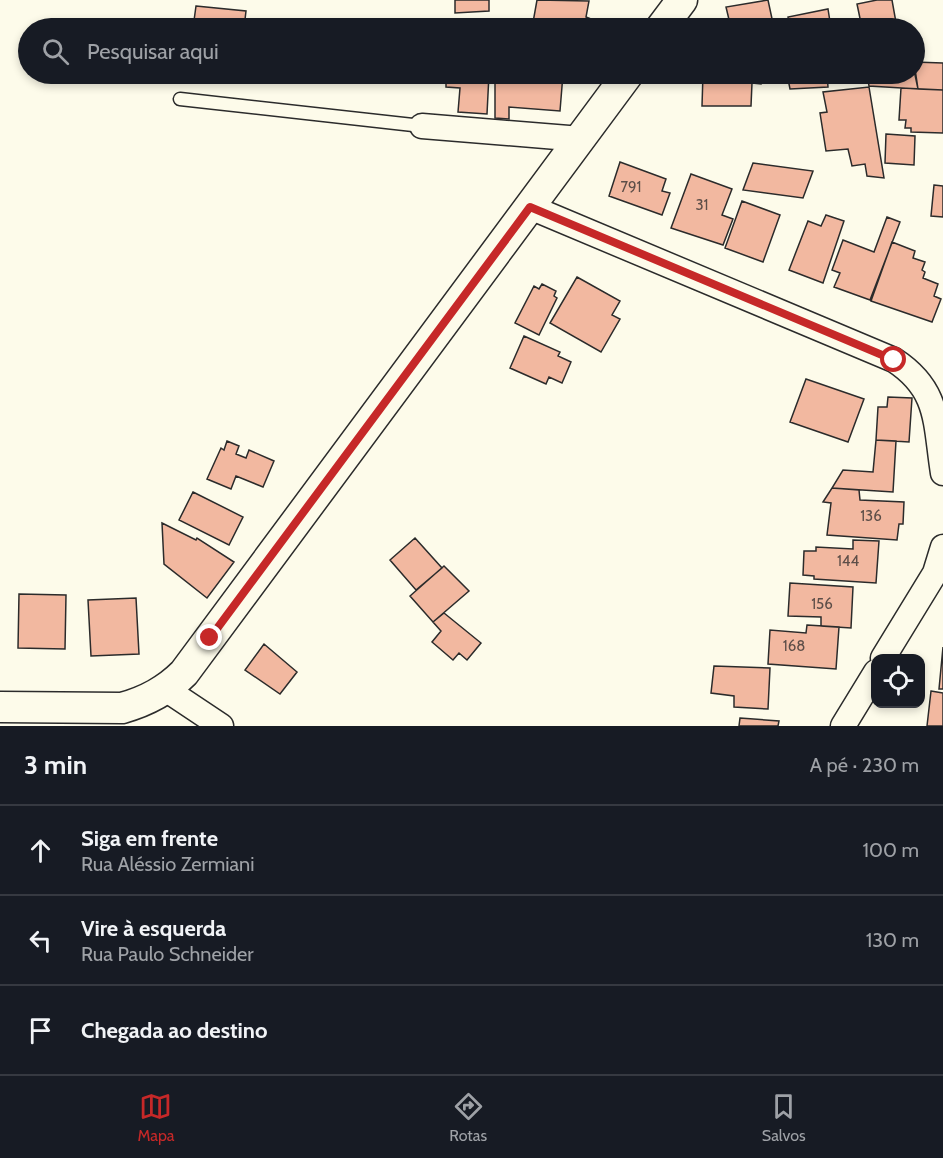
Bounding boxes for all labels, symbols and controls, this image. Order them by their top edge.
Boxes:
search box [18,18,925,84]
icon: search [39,35,72,68]
text: Pesquisar aqui [87,38,219,65]
house number: 791 [621,178,641,196]
house number: 31 [695,196,709,214]
route start [880,346,906,372]
house number: 136 [860,507,882,525]
house number: 144 [837,552,859,570]
house number: 156 [811,595,833,613]
route end [196,624,222,650]
house number: 168 [783,637,805,655]
map controls [871,654,925,708]
button: locate [871,654,925,708]
text: 3 min [24,749,87,781]
text: A pé · 230 m [810,753,919,777]
text: Siga em frente [81,825,218,852]
icon: ahead [24,834,57,867]
text: 100 m [863,838,919,862]
text: Rua Aléssio Zermiani [81,852,255,876]
text: Vire à esquerda [81,915,226,942]
icon: left [24,924,57,957]
text: 130 m [866,928,919,952]
text: Rua Paulo Schneider [81,942,254,966]
icon: arrive [24,1014,57,1047]
text: Chegada ao destino [81,1017,267,1044]
tab: Mapa [137,1090,175,1145]
tab: Rotas [449,1090,487,1145]
tab: Salvos [762,1090,806,1145]

